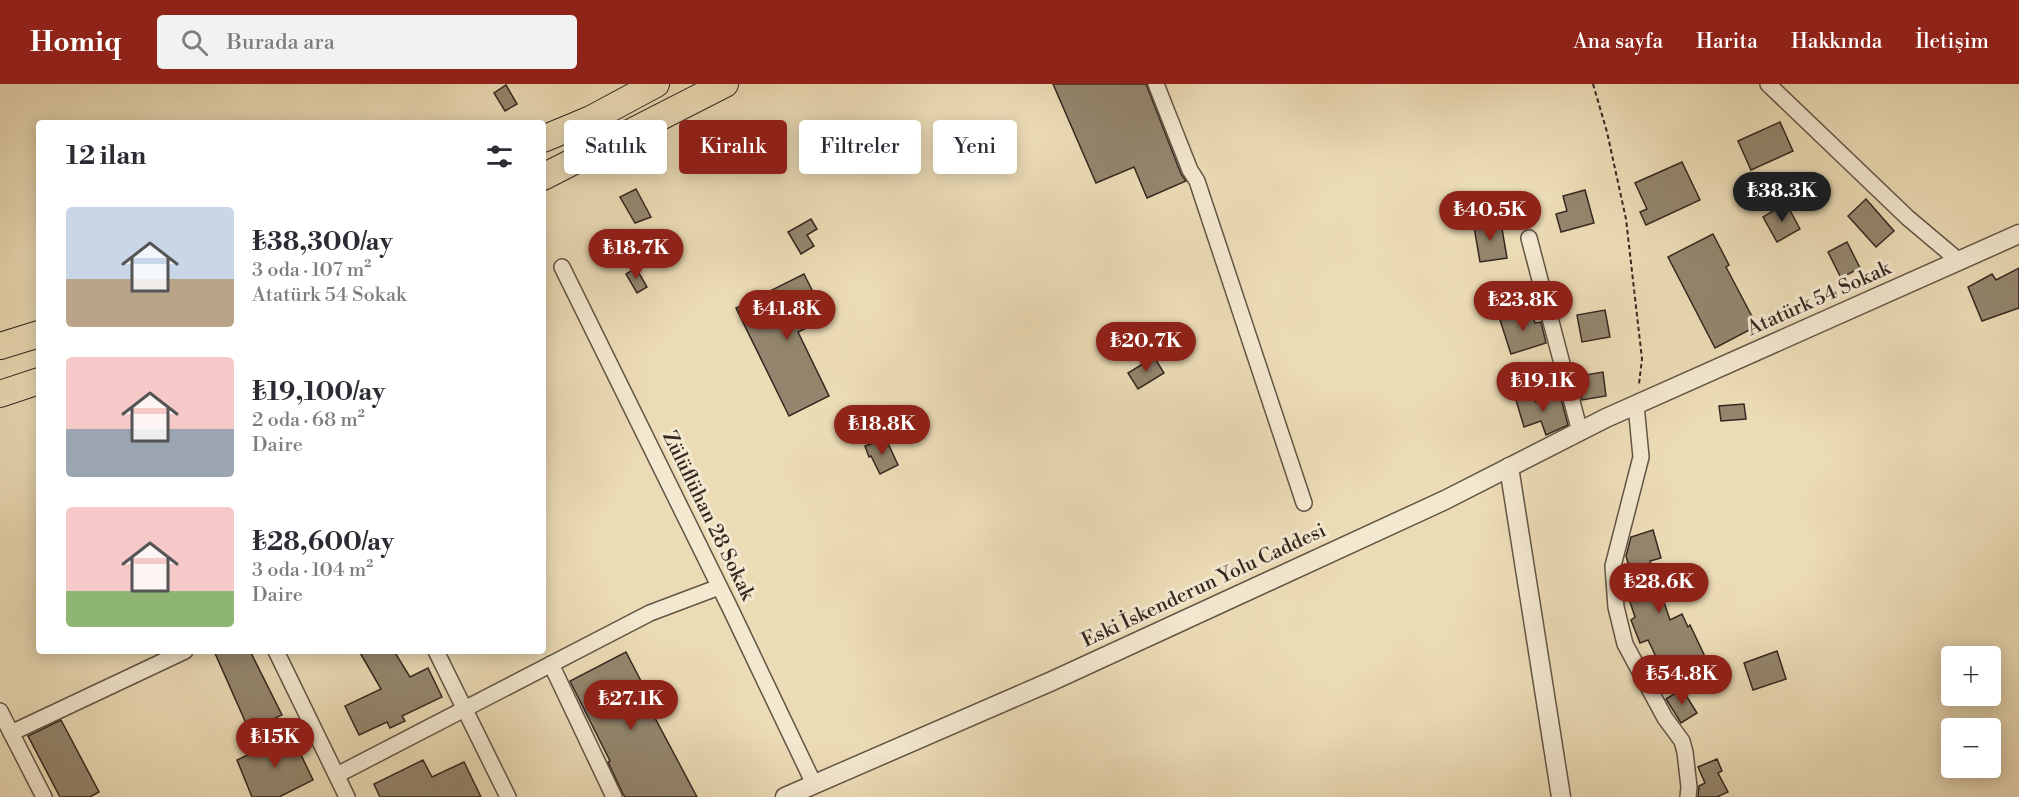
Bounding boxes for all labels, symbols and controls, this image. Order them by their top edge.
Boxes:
search box [157,15,577,69]
text: Homiq [30,25,121,60]
icon: search [178,26,211,59]
text: Burada ara [226,29,335,56]
text: Ana sayfa [1573,29,1663,55]
text: Harita [1696,29,1758,55]
text: Hakkında [1791,29,1882,55]
text: İletişim [1915,29,1989,55]
chip: Satılık [564,120,667,174]
chip: Kiralık [679,120,787,174]
chip: Filtreler [799,120,921,174]
chip: Yeni [933,120,1017,174]
text: 12 ilan [66,140,146,172]
icon: filters [483,140,516,173]
pin: ₺38.3K [1733,172,1831,223]
text: ₺38.3K [1747,179,1817,204]
pin: ₺40.5K [1441,191,1539,242]
text: ₺40.5K [1453,198,1527,223]
text: ₺38,300/ay [252,226,393,258]
pin: ₺18.7K [587,229,685,280]
icon: home [114,231,186,303]
text: ₺18.7K [602,236,670,261]
street label: Atatürk 54 Sokak [1742,256,1896,342]
text: 3 oda · 107 m² [252,258,371,283]
pin: ₺23.8K [1474,281,1572,332]
text: Atatürk 54 Sokak [252,283,406,308]
text: ₺23.8K [1488,288,1558,313]
pin: ₺41.8K [738,290,836,341]
text: ₺41.8K [753,297,821,322]
pin: ₺20.7K [1097,322,1195,373]
text: ₺20.7K [1110,329,1182,354]
pin: ₺19.1K [1494,362,1592,413]
text: ₺19.1K [1511,369,1575,394]
text: ₺19,100/ay [252,376,385,408]
icon: home [114,381,186,453]
pin: ₺18.8K [833,405,931,456]
text: 2 oda · 68 m² [252,408,365,433]
text: ₺18.8K [848,412,916,437]
street label: Zülüflühan 28 Sokak [656,427,761,606]
text: Daire [252,433,303,458]
street label: Eski İskenderun Yolu Caddesi [1077,517,1331,654]
text: ₺28,600/ay [252,526,394,558]
icon: home [114,531,186,603]
text: 3 oda · 104 m² [252,558,373,583]
pin: ₺28.6K [1610,563,1708,614]
text: ₺28.6K [1623,570,1695,595]
text: Daire [252,583,303,608]
map controls [1941,646,2001,778]
button: + [1941,646,2001,706]
pin: ₺54.8K [1633,655,1731,706]
text: ₺54.8K [1646,662,1718,687]
pin: ₺27.1K [582,680,680,731]
text: ₺27.1K [598,687,664,712]
pin: ₺15K [239,718,311,769]
button: − [1941,718,2001,778]
text: ₺15K [250,725,300,750]

